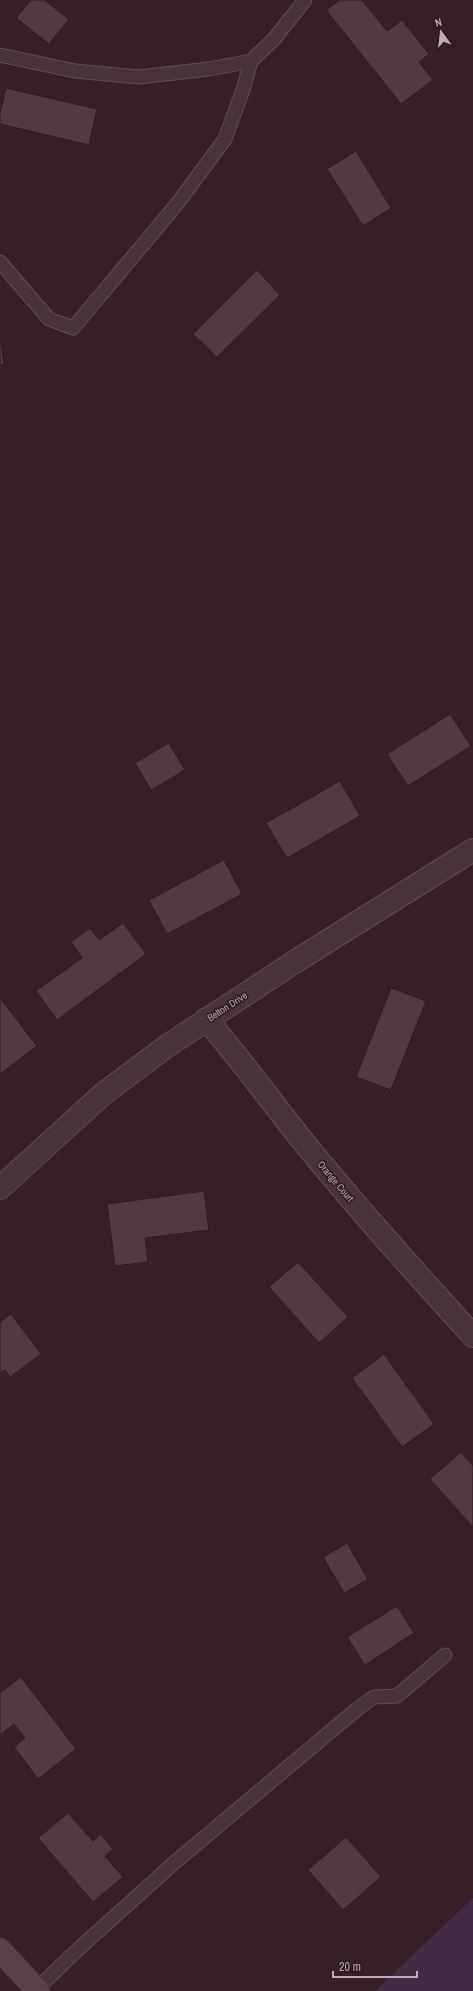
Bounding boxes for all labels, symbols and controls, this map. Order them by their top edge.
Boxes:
north arrow [421,12,461,52]
text: N [433,15,443,30]
street label: Belton Drive [205,988,250,1024]
street label: Orange Court [315,1158,357,1205]
scale bar [333,1953,417,1979]
text: 20 m [339,1959,361,1975]

